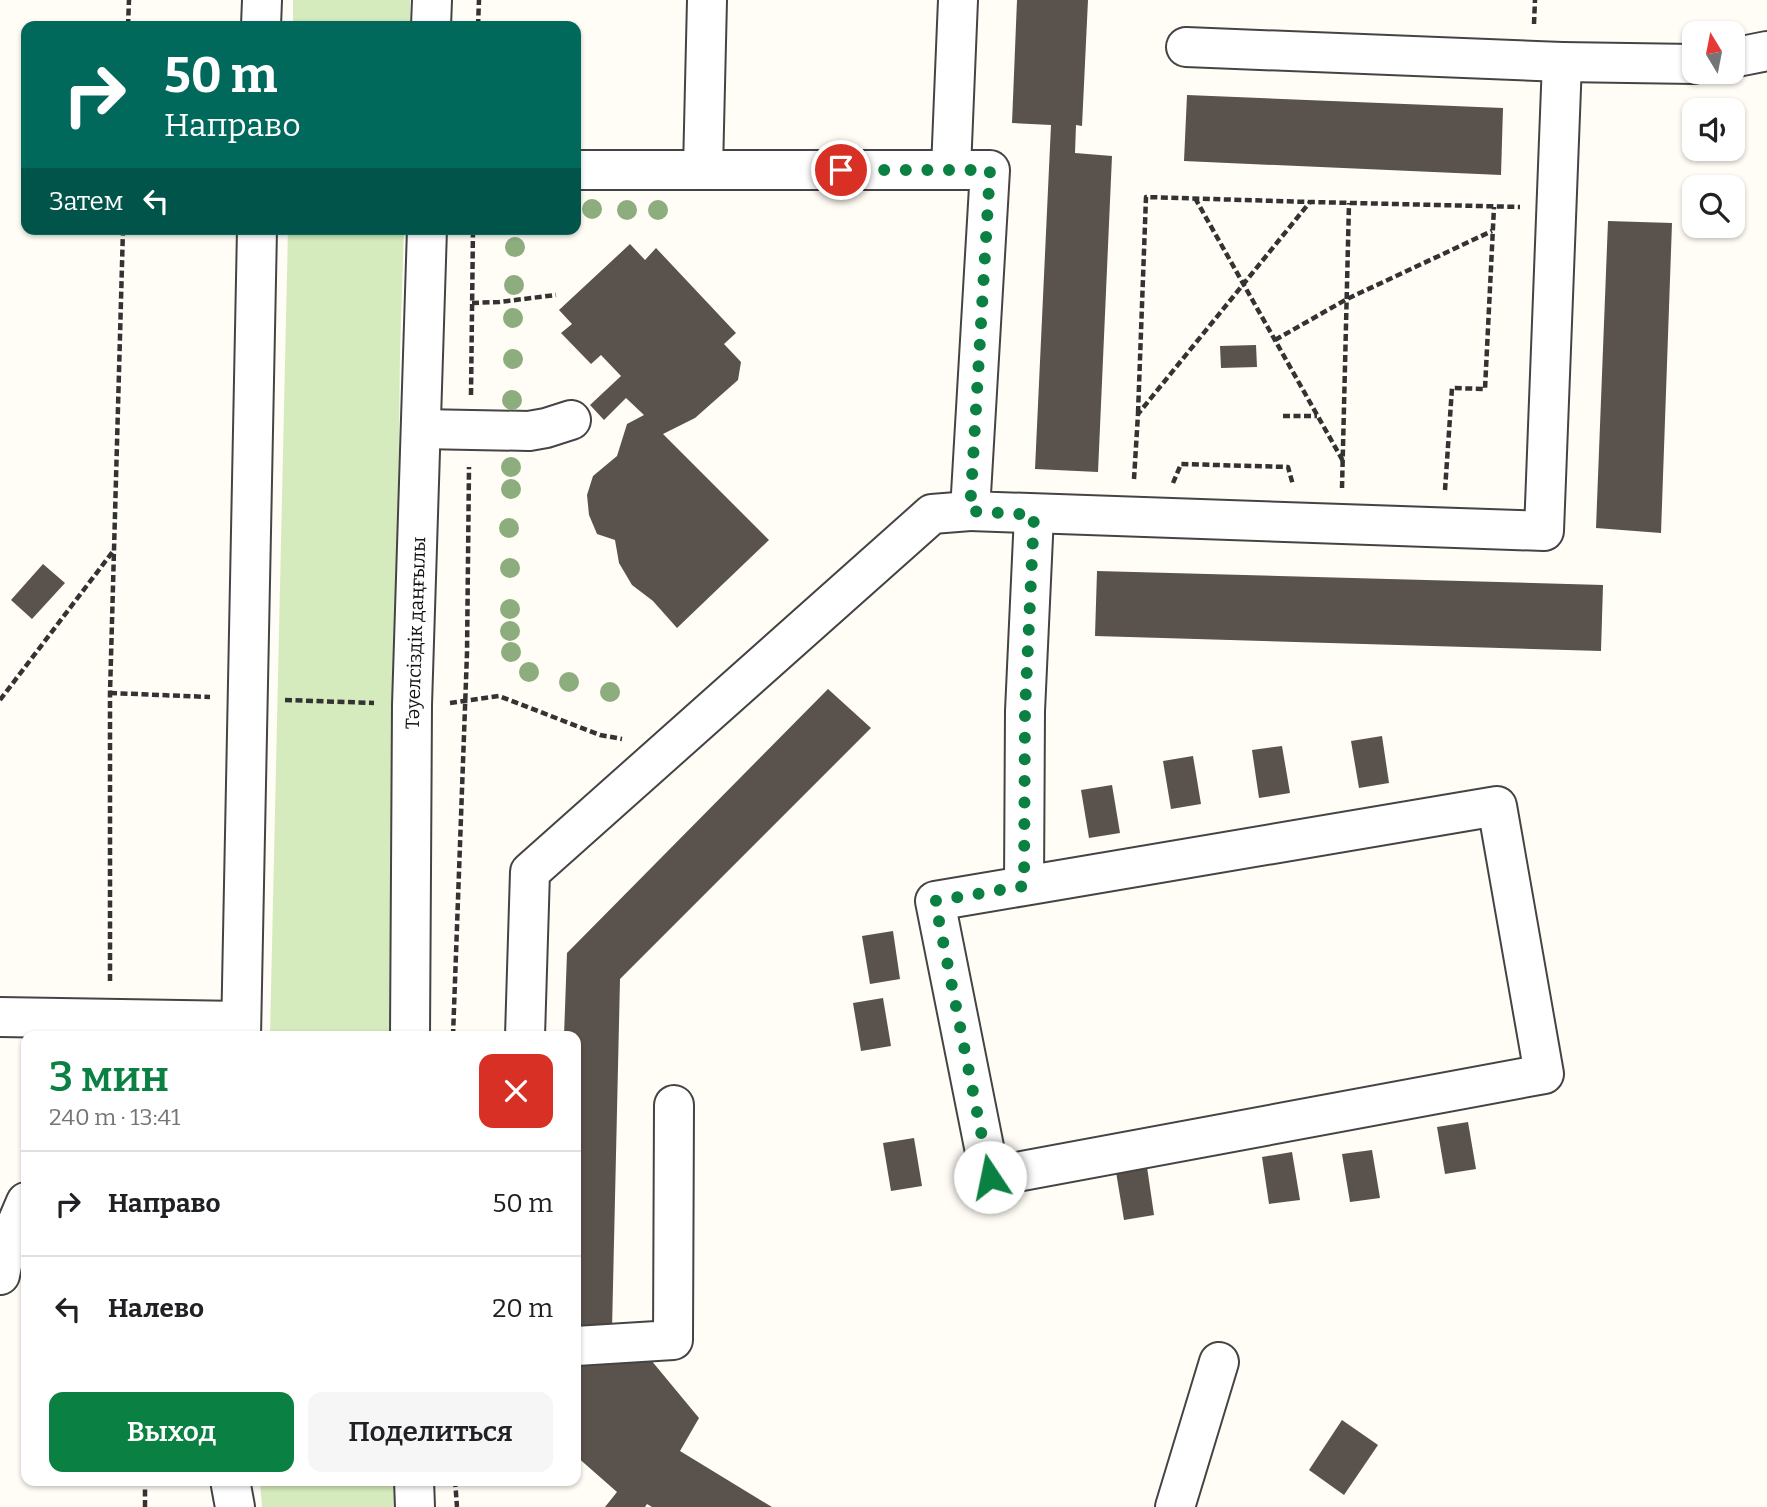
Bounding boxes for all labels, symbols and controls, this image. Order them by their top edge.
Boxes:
north arrow [1682,21,1745,84]
map controls [1682,21,1745,238]
text: 50 m [164,46,277,105]
icon: right [49,49,140,140]
button: sound [1682,98,1745,161]
text: Направо [164,106,301,144]
pin [811,140,871,200]
icon: arrive [822,151,860,189]
button: search [1682,175,1745,238]
icon: left [137,182,175,220]
text: Затем [49,186,123,217]
street label: Тәуелсіздік даңғылы [401,536,430,730]
text: 3 мин [49,1052,169,1102]
button: close [479,1054,553,1128]
text: 240 m · 13:41 [49,1103,180,1131]
position arrow [953,1140,1027,1214]
icon: right [49,1185,87,1223]
text: Направо [108,1188,221,1219]
text: 50 m [492,1188,553,1219]
icon: left [49,1290,87,1328]
text: Налево [108,1293,204,1324]
text: 20 m [492,1293,553,1324]
button: Выход [49,1392,294,1472]
button: Поделиться [308,1392,553,1472]

